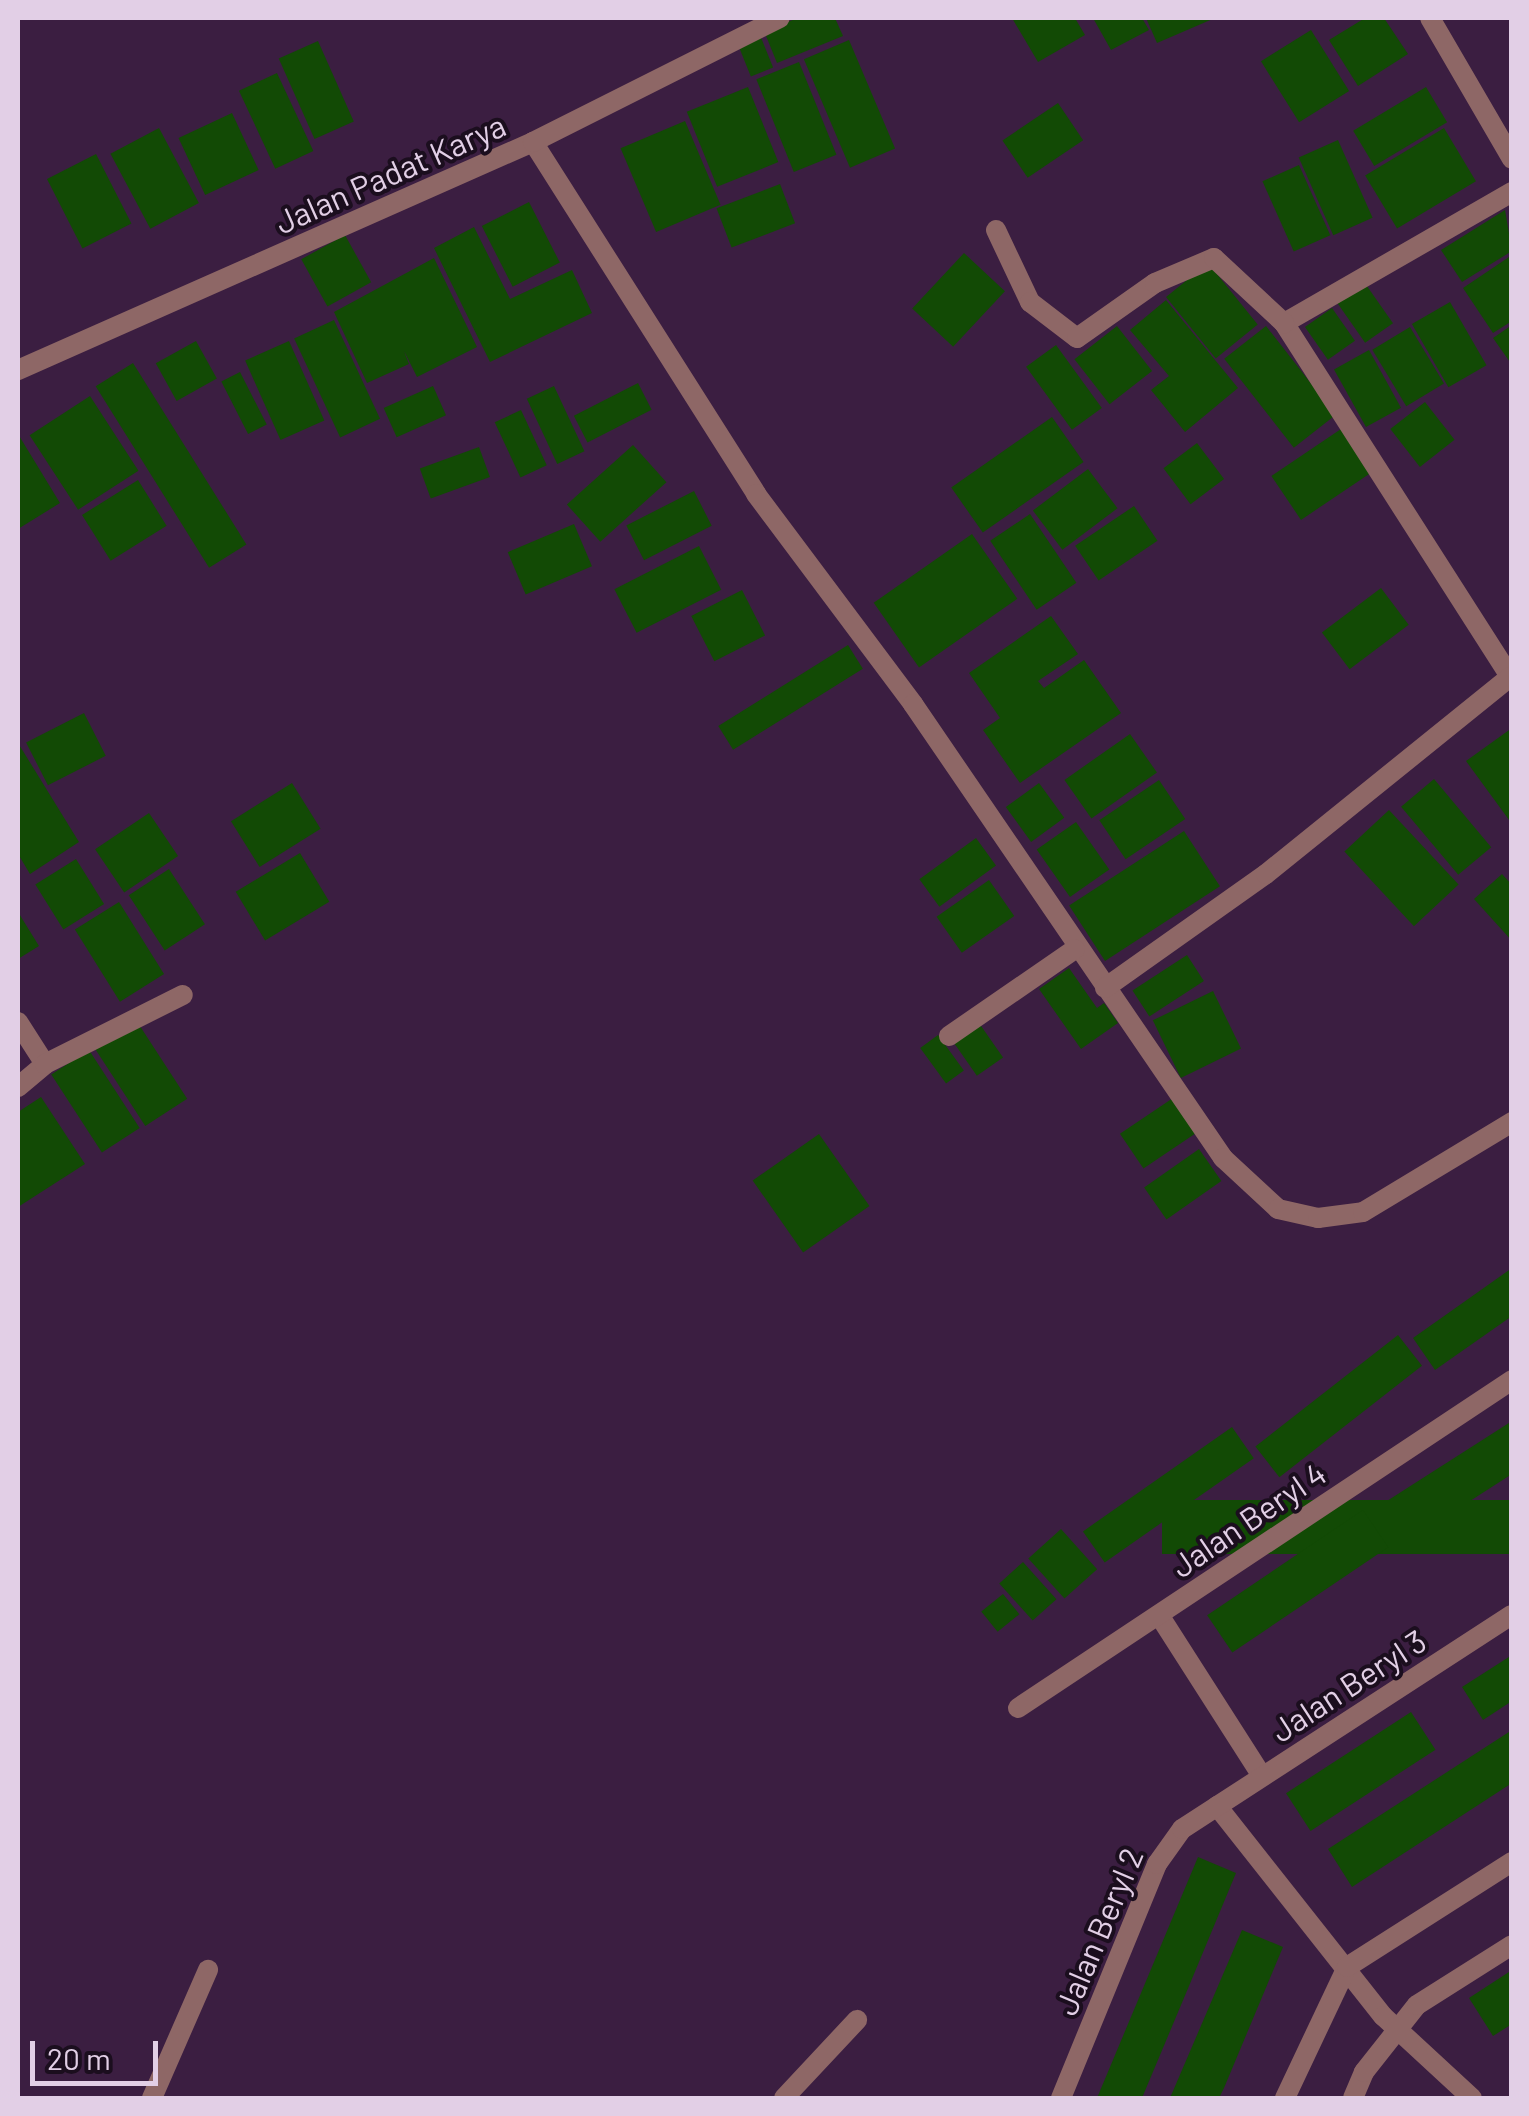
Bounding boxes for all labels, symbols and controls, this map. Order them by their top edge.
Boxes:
street label: Jalan Padat Karya [269,105,511,241]
street label: Jalan Beryl 4 [1163,1453,1333,1585]
street label: Jalan Beryl 3 [1263,1621,1433,1749]
street label: Jalan Beryl 2 [1046,1842,1150,2020]
scale bar [35,2021,162,2083]
text: 20 m [47,2040,111,2076]

